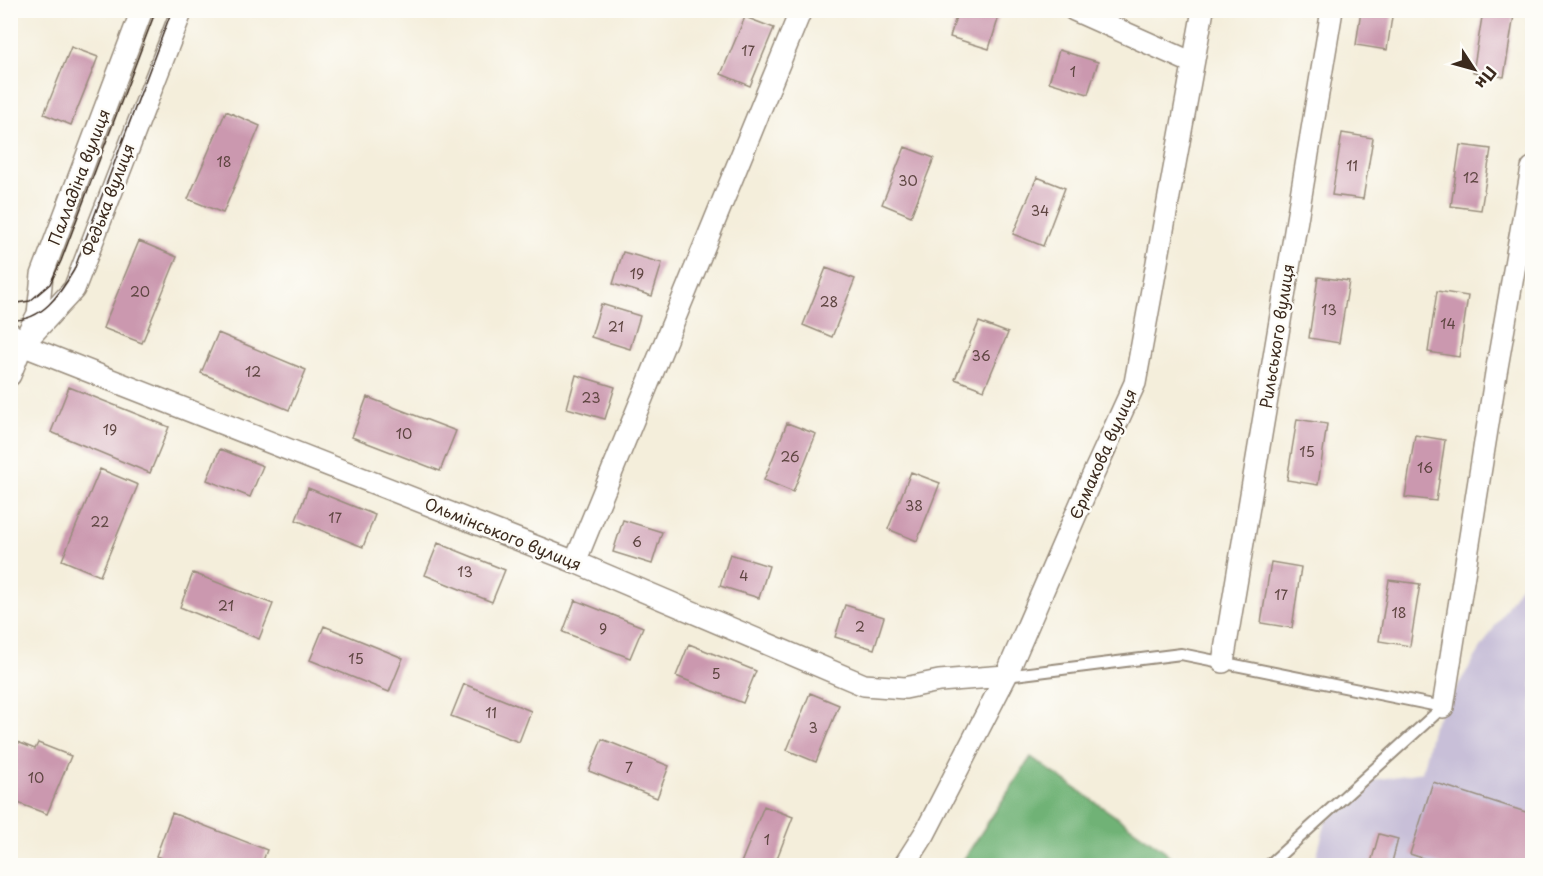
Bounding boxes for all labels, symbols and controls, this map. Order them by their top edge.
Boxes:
north arrow [1444,39,1504,99]
house number: 17 [741,40,755,61]
house number: 1 [1070,61,1076,82]
text: Пн [1470,62,1503,95]
street label: Палладіна вулиця [41,105,115,248]
street label: Федька вулиця [75,140,140,259]
house number: 18 [216,151,232,172]
house number: 11 [1346,155,1358,176]
house number: 12 [1463,167,1479,188]
house number: 30 [898,170,918,191]
house number: 34 [1031,200,1049,221]
street label: Рильського вулиця [1253,262,1299,410]
house number: 19 [630,263,644,284]
house number: 20 [130,281,150,302]
house number: 28 [820,291,838,312]
house number: 13 [1321,299,1337,320]
house number: 14 [1440,313,1456,334]
house number: 21 [608,316,624,337]
house number: 36 [971,345,991,366]
house number: 12 [245,361,261,382]
street label: Єрмакова вулиця [1062,384,1142,523]
house number: 23 [582,387,600,408]
house number: 19 [103,419,117,440]
house number: 10 [396,423,412,444]
house number: 15 [1299,441,1315,462]
house number: 26 [780,446,800,467]
house number: 16 [1417,457,1433,478]
street label: Ольмінського вулиця [421,491,585,576]
house number: 38 [905,495,923,516]
house number: 17 [328,507,342,528]
house number: 22 [91,511,109,532]
house number: 6 [632,531,642,552]
house number: 13 [457,561,473,582]
house number: 4 [739,565,749,586]
house number: 17 [1274,584,1288,605]
house number: 21 [218,595,234,616]
house number: 18 [1391,602,1407,623]
house number: 2 [855,616,865,637]
house number: 9 [599,618,607,639]
house number: 15 [348,648,364,669]
house number: 5 [711,663,721,684]
house number: 11 [485,702,497,723]
house number: 3 [808,717,818,738]
house number: 7 [625,757,633,778]
house number: 10 [28,767,44,788]
house number: 1 [764,829,770,850]

